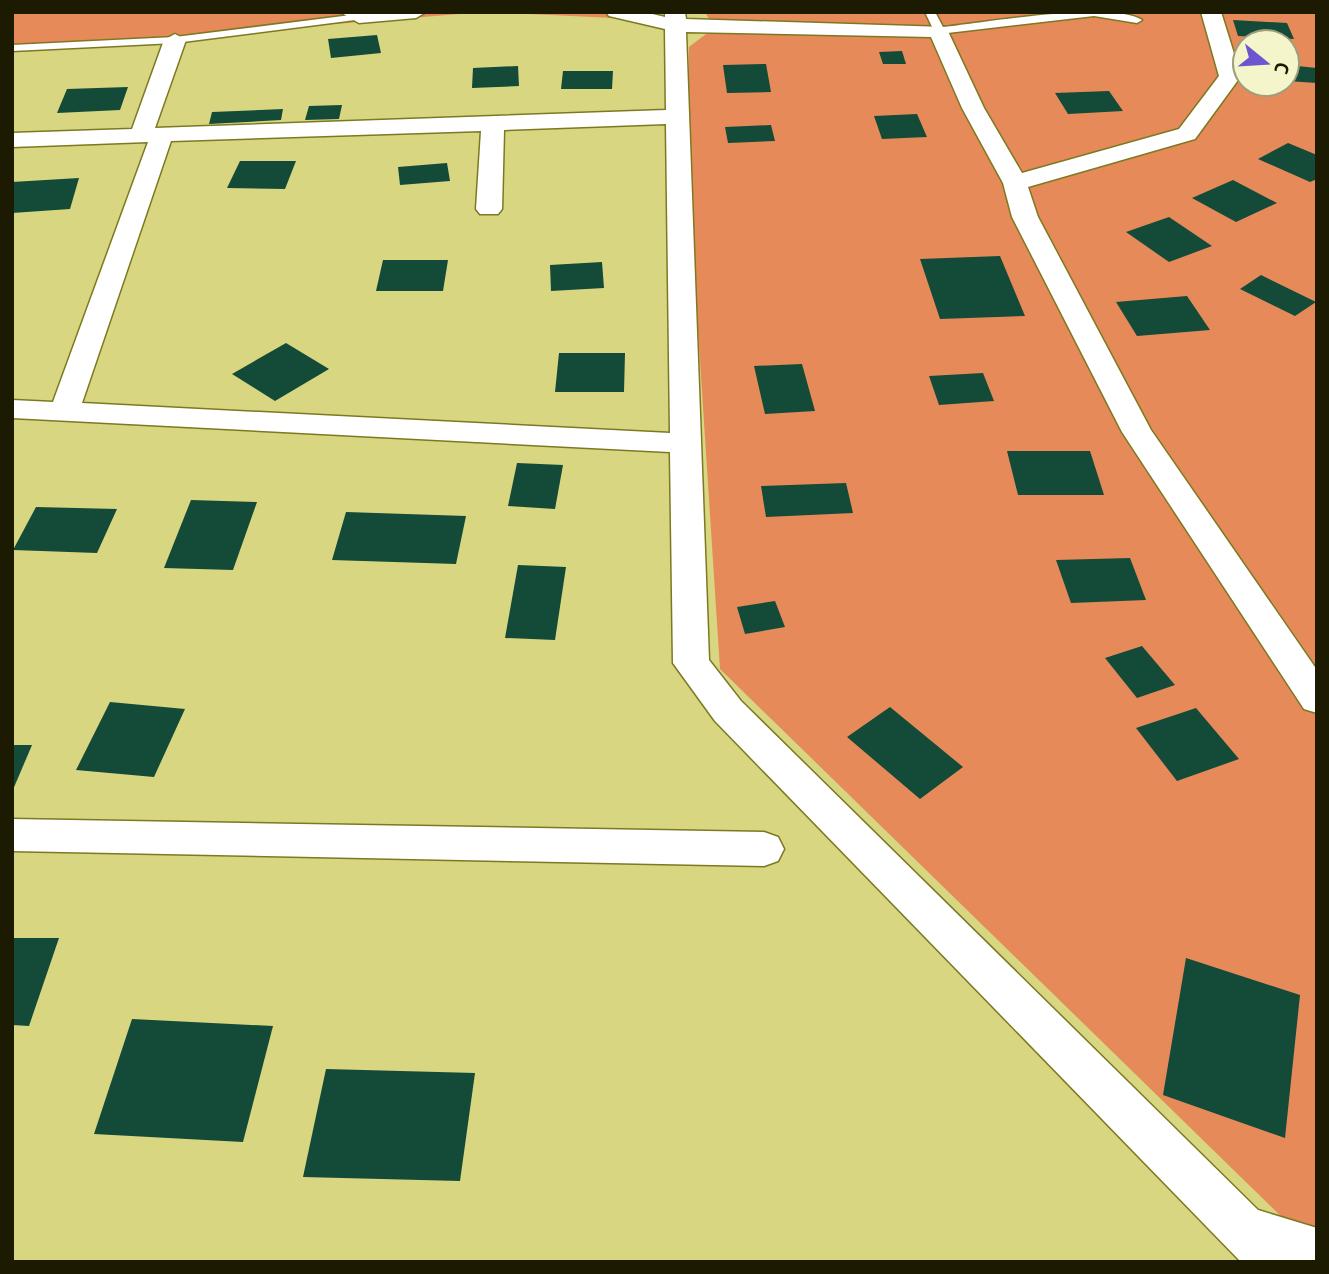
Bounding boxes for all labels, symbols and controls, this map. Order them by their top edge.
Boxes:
north arrow [1231,28,1301,98]
text: С [1269,59,1295,77]

